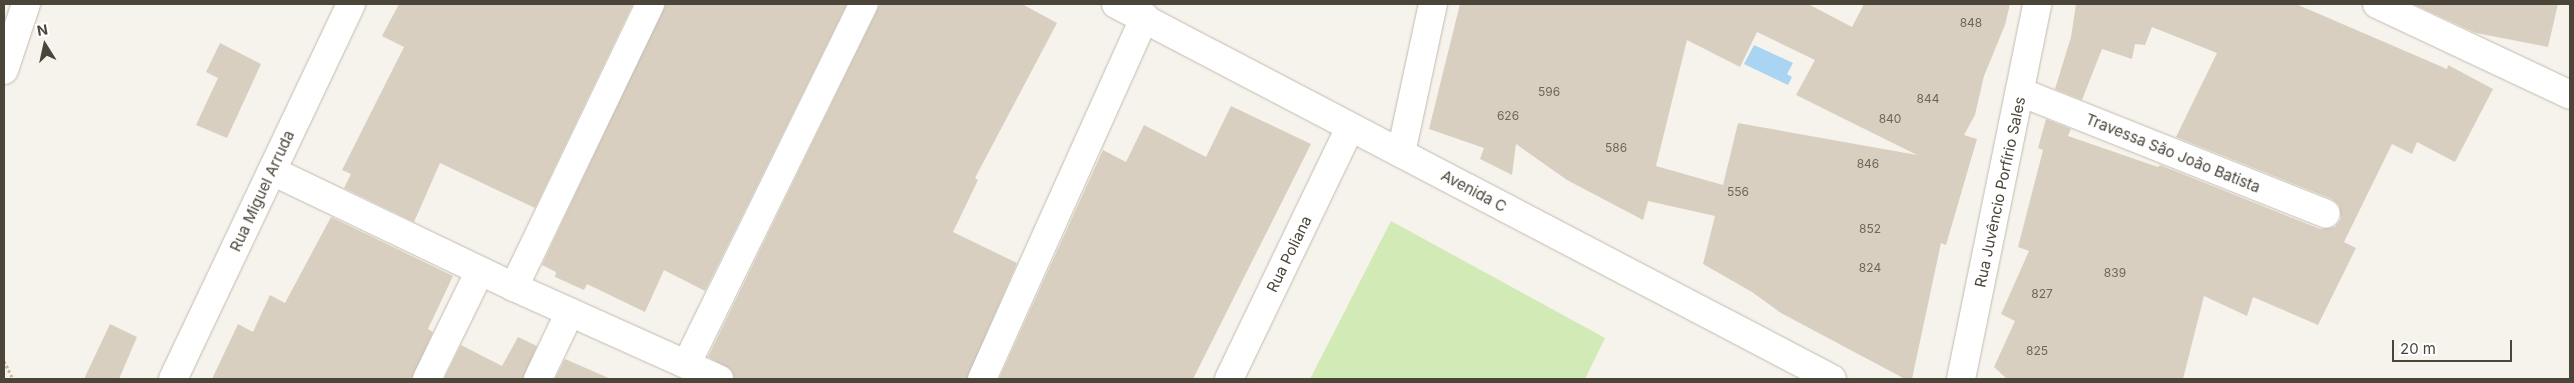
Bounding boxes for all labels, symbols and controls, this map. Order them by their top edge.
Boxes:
house number: 848 [1960,16,1982,30]
north arrow [20,20,70,70]
text: N [36,20,49,39]
house number: 596 [1538,85,1560,99]
house number: 844 [1917,92,1939,106]
street label: Rua Juvêncio Porfírio Sales [1971,95,2029,289]
house number: 626 [1497,109,1519,123]
street label: Travessa São João Batista [2083,110,2263,196]
house number: 840 [1879,112,1901,126]
street label: Rua Miguel Arruda [226,128,298,254]
house number: 586 [1605,141,1627,155]
house number: 846 [1857,157,1879,171]
street label: Avenida C [1438,166,1510,216]
house number: 556 [1727,185,1749,199]
street label: Rua Poliana [1263,213,1315,295]
house number: 852 [1859,222,1881,236]
house number: 824 [1859,261,1881,275]
house number: 839 [2104,266,2126,280]
house number: 827 [2031,287,2053,301]
scale bar [2394,330,2514,362]
text: 20 m [2400,339,2436,358]
house number: 825 [2026,344,2048,358]

